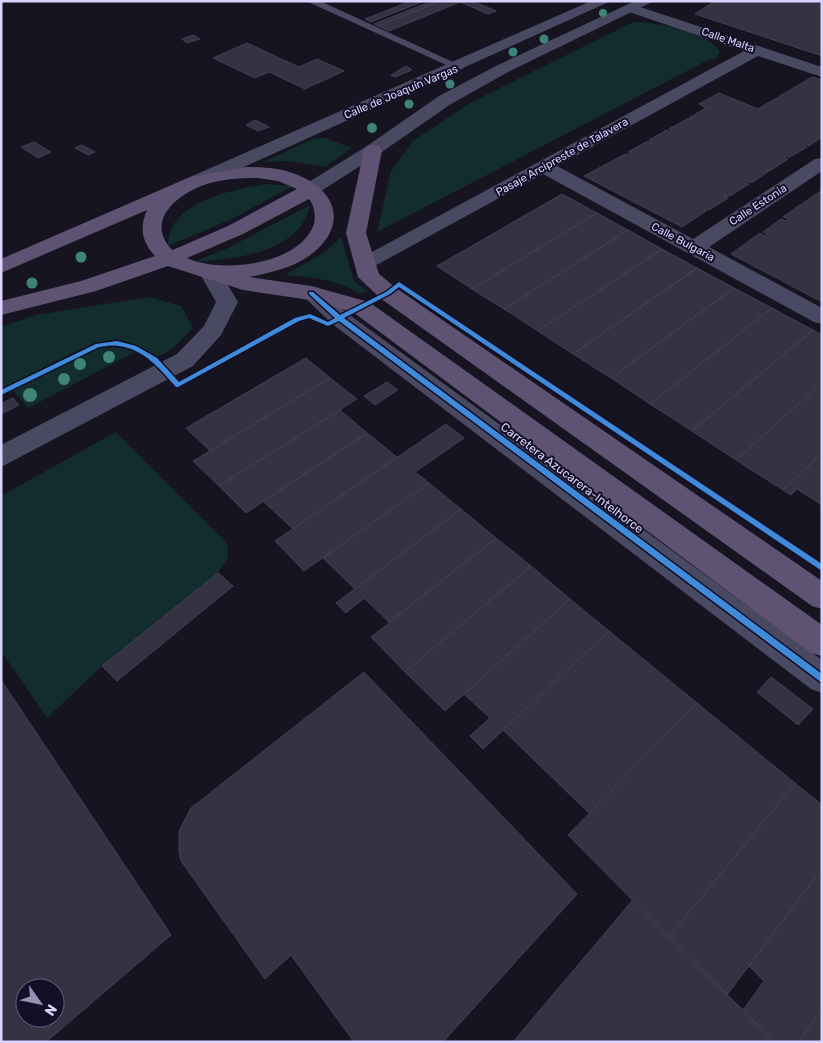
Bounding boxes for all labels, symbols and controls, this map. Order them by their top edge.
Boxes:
street label: Calle Malta [700,25,756,55]
street label: Calle de Joaquín Vargas [342,62,460,122]
street label: Pasaje Arcipreste de Talavera [494,115,630,199]
street label: Calle Estonia [727,182,789,228]
street label: Calle Bulgaria [649,220,717,264]
street label: Carretera Azucarera-Intelhorce [498,420,646,536]
north arrow [15,978,65,1028]
text: N [41,1001,60,1019]

